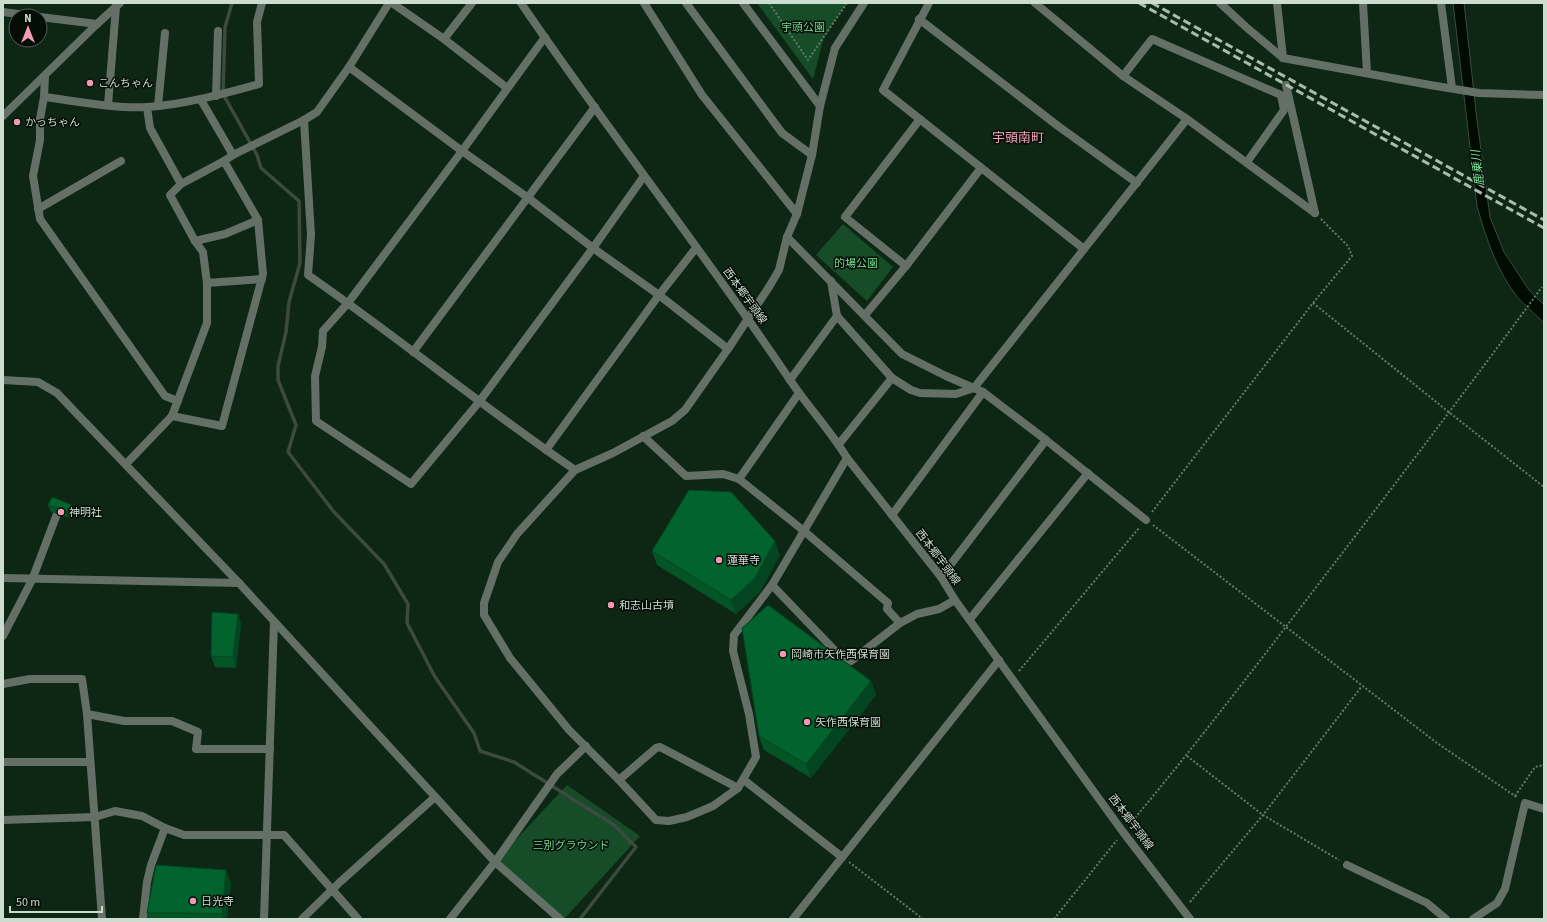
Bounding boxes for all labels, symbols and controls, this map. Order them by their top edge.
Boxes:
north arrow [8,8,48,48]
text: N [24,11,32,26]
park label: 宇頭公園 [781,20,825,35]
place label: こんちゃん [98,76,153,91]
marker: こんちゃん [85,78,95,88]
place label: かっちゃん [25,115,80,130]
marker: かっちゃん [12,117,22,127]
district label: 宇頭南町 [992,129,1044,147]
water label: 鹿乗川 [1467,147,1489,187]
park label: 的場公園 [834,256,878,271]
street label: 西本郷宇頭線 [720,265,770,327]
place label: 神明社 [69,505,102,520]
marker: 神明社 [56,507,66,517]
street label: 西本郷宇頭線 [912,526,964,588]
place label: 蓮華寺 [727,553,760,568]
marker: 蓮華寺 [714,555,724,565]
place label: 和志山古墳 [619,598,674,613]
marker: 和志山古墳 [606,600,616,610]
place label: 岡崎市矢作西保育園 [791,647,890,662]
marker: 岡崎市矢作西保育園 [778,649,788,659]
place label: 矢作西保育園 [815,715,881,730]
marker: 矢作西保育園 [802,717,812,727]
street label: 西本郷宇頭線 [1105,791,1157,853]
park label: 三別グラウンド [533,838,610,853]
scale bar [10,888,102,914]
text: 50 m [16,894,40,911]
place label: 日光寺 [201,894,234,909]
marker: 日光寺 [188,896,198,906]

